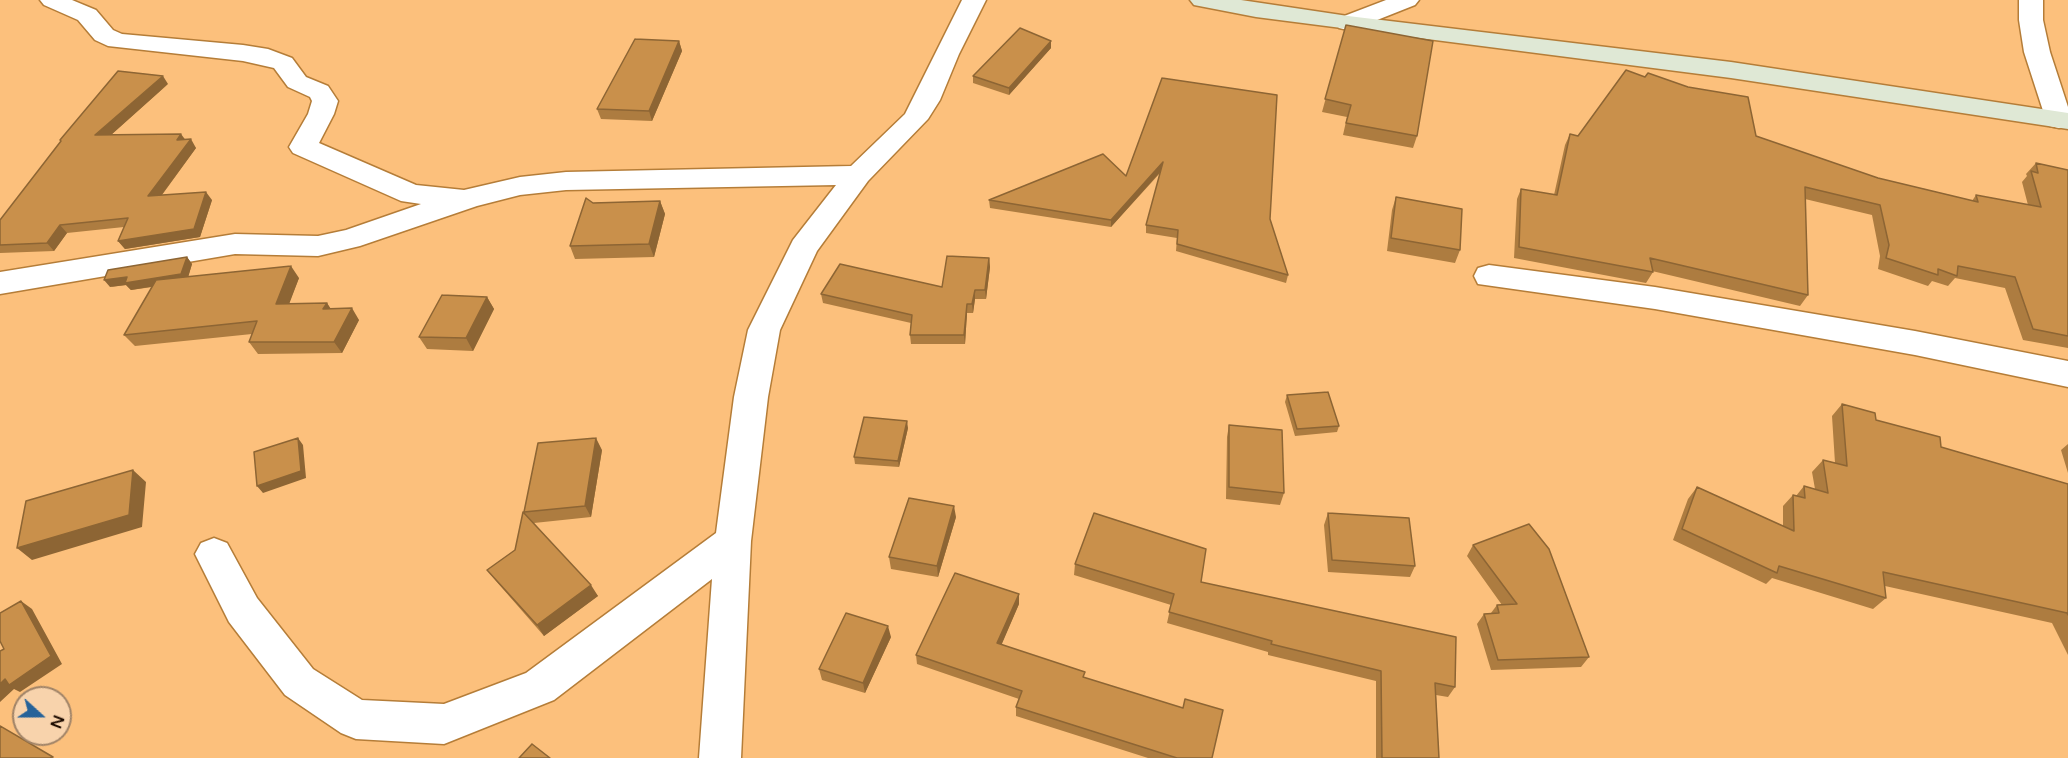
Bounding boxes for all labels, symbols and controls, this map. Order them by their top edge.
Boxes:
north arrow [12,686,72,746]
text: N [45,712,69,731]

